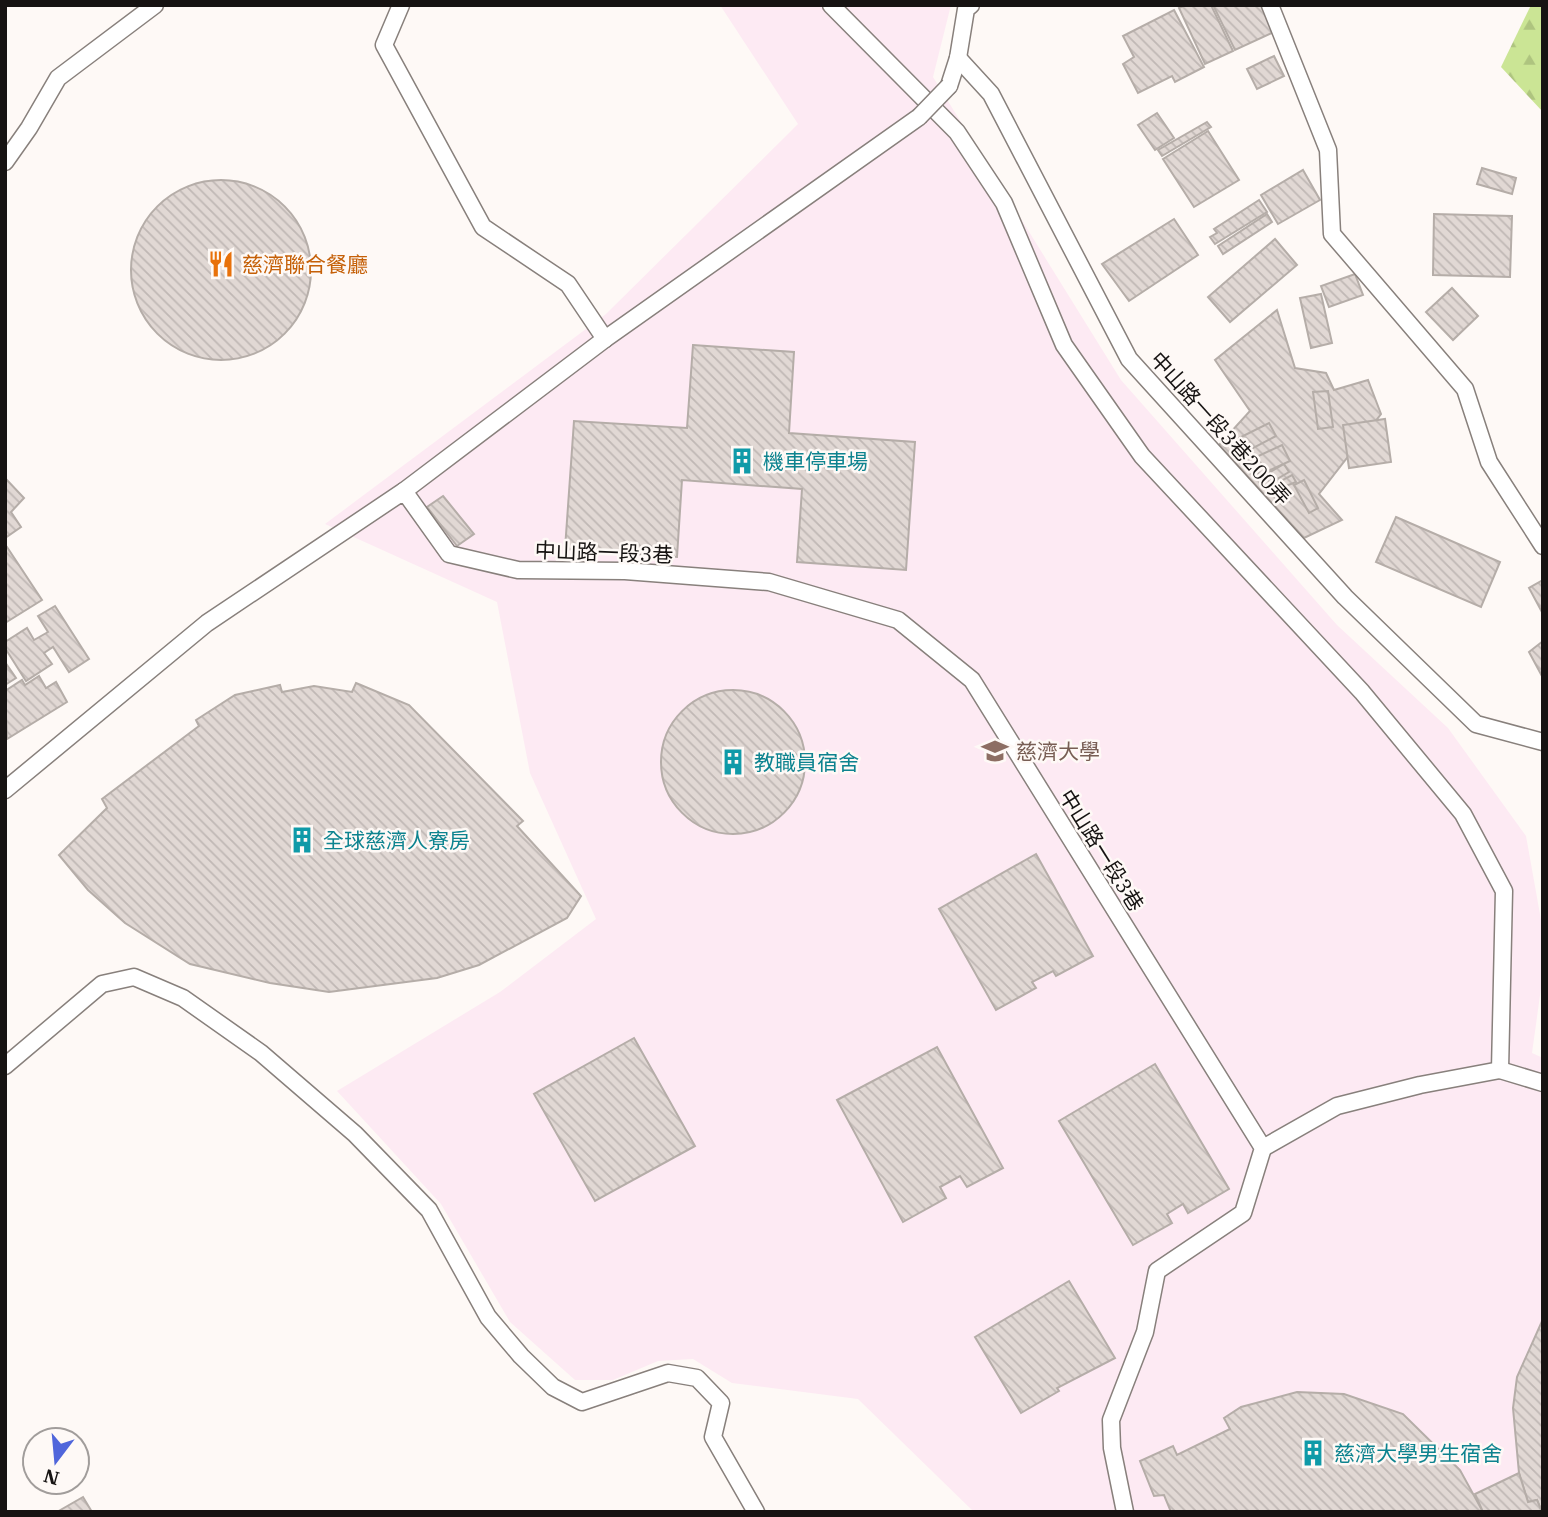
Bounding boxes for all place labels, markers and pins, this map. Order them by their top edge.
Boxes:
restaurant icon: 慈濟聯合餐廳 [206,249,236,279]
place label: 慈濟聯合餐廳 [242,250,368,278]
building icon: 機車停車場 [727,446,757,476]
place label: 機車停車場 [763,447,868,475]
school or university icon: 慈濟大學 [980,736,1010,766]
place label: 慈濟大學 [1016,737,1100,765]
building icon: 教職員宿舍 [718,747,748,777]
place label: 教職員宿舍 [754,748,859,776]
building icon: 全球慈濟人寮房 [287,825,317,855]
place label: 全球慈濟人寮房 [323,826,470,854]
building icon: 慈濟大學男生宿舍 [1298,1438,1328,1468]
place label: 慈濟大學男生宿舍 [1334,1439,1502,1467]

